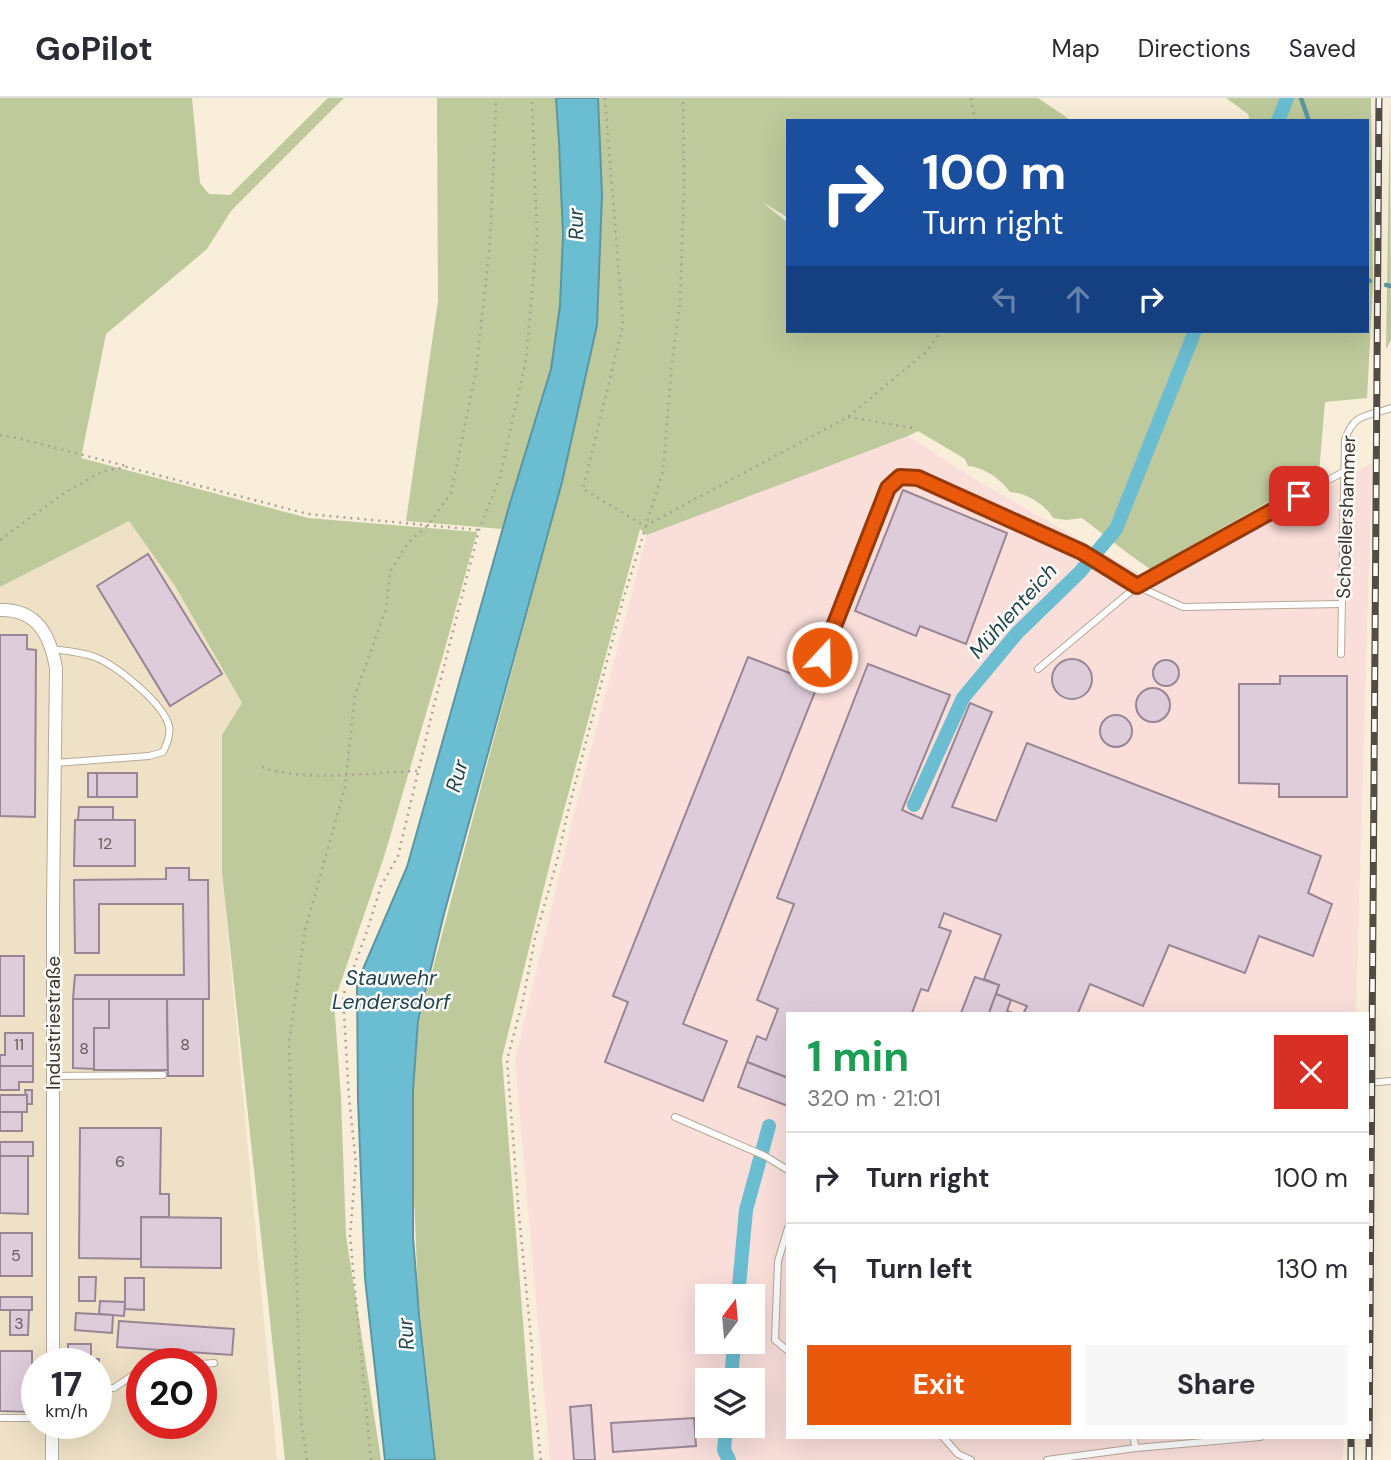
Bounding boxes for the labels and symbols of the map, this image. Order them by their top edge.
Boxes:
water label: Rur [561,206,591,241]
street label: Schoellershammer [1331,435,1361,599]
pin [1269,466,1329,526]
water label: Mühlenteich [963,557,1063,665]
position arrow [785,620,859,694]
water label: Rur [439,755,475,795]
house number: 12 [98,833,112,854]
street label: Industriestraße [41,956,66,1090]
water label: Stauwehr Lendersdorf [332,964,451,1016]
house number: 11 [14,1034,24,1055]
house number: 8 [180,1034,190,1055]
house number: 8 [79,1038,89,1059]
house number: 6 [115,1151,125,1172]
house number: 5 [11,1245,21,1266]
north arrow [695,1284,765,1354]
house number: 3 [14,1313,24,1334]
water label: Rur [391,1316,421,1351]
speed limit sign: 20 [126,1348,217,1439]

